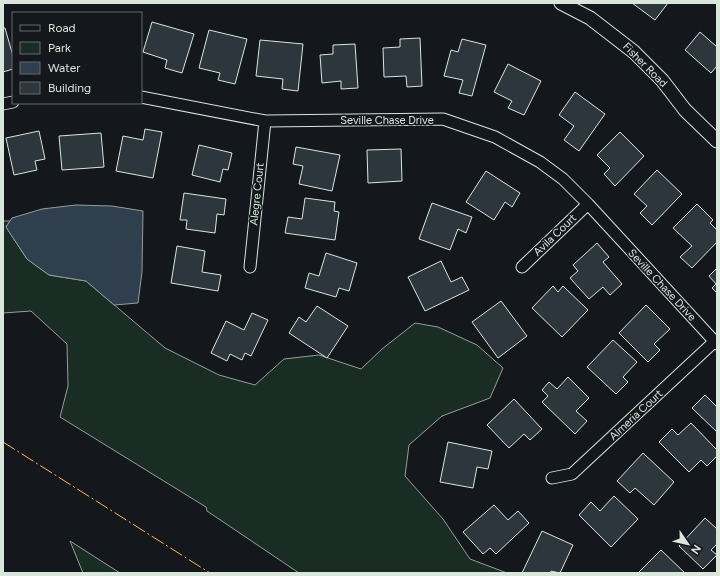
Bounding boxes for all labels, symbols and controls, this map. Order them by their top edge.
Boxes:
legend [12,12,142,104]
text: Road [48,21,76,35]
street label: Fisher Road [620,40,670,90]
text: Park [48,41,71,55]
text: Water [48,61,80,75]
text: Building [48,81,91,95]
street label: Seville Chase Drive [340,114,434,127]
street label: Alegre Court [247,162,267,226]
street label: Avila Court [531,211,579,259]
street label: Seville Chase Drive [625,246,699,324]
street label: Almeria Court [607,387,665,443]
north arrow [668,524,708,564]
text: N [688,542,704,556]

